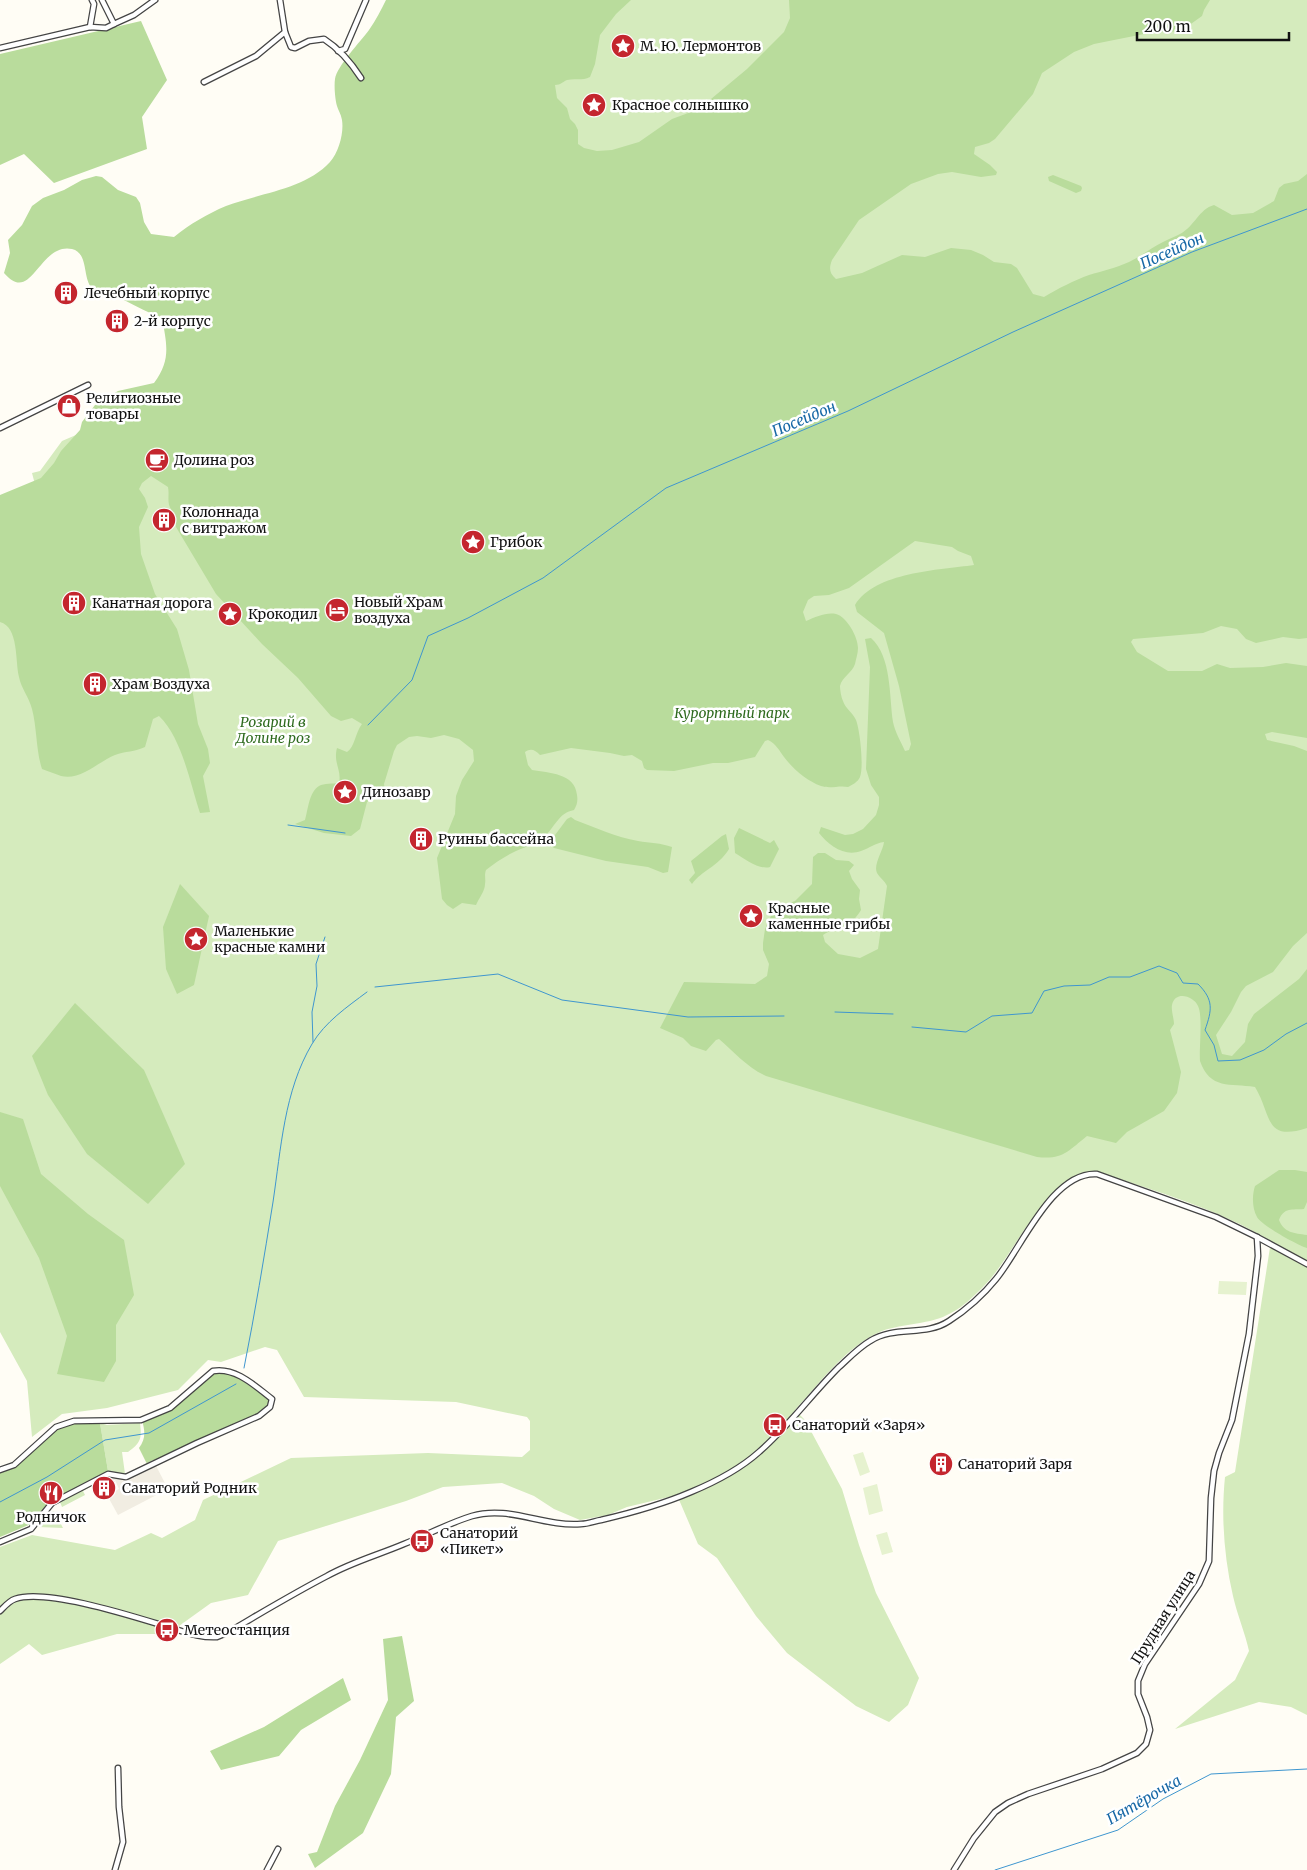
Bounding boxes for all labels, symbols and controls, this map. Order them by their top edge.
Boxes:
scale bar [1137,10,1290,42]
text: 200 m [1144,17,1191,36]
place icon: М. Ю. Лермонтов [610,33,636,59]
place label: М. Ю. Лермонтов [640,37,761,55]
place icon: Красное солнышко [581,92,607,118]
place label: Красное солнышко [612,96,749,114]
water label: Посейдон [1137,228,1207,273]
building icon: Лечебный корпус [53,280,79,306]
place label: Лечебный корпус [84,284,210,302]
building icon: 2-й корпус [104,308,130,334]
place label: 2-й корпус [134,312,211,330]
place label: Религиозные товары [86,389,181,423]
shop icon: Религиозные товары [56,393,82,419]
water label: Посейдон [769,397,839,441]
cafe icon: Долина роз [144,447,170,473]
place label: Долина роз [174,451,254,469]
place label: Колоннада с витражом [182,503,267,537]
building icon: Колоннада с витражом [151,507,177,533]
place icon: Грибок [460,529,486,555]
place label: Грибок [490,533,543,551]
building icon: Канатная дорога [61,590,87,616]
place label: Новый Храм воздуха [354,593,444,627]
place label: Канатная дорога [92,594,212,612]
hotel icon: Новый Храм воздуха [324,597,350,623]
place icon: Крокодил [217,601,243,627]
place label: Крокодил [248,605,318,623]
building icon: Храм Воздуха [82,671,108,697]
place label: Храм Воздуха [112,675,211,693]
park label: Курортный парк [674,704,790,722]
park label: Розарий в Долине роз [235,713,310,747]
place icon: Динозавр [332,779,358,805]
place label: Динозавр [362,783,431,801]
building icon: Руины бассейна [408,826,434,852]
place label: Руины бассейна [438,830,554,848]
place label: Красные каменные грибы [768,899,890,933]
place icon: Красные каменные грибы [738,903,764,929]
place label: Маленькие красные камни [214,922,326,956]
place icon: Маленькие красные камни [183,926,209,952]
bus stop icon: Санаторий «Заря» [762,1412,788,1438]
place label: Санаторий «Заря» [792,1416,925,1434]
building icon: Санаторий Заря [928,1451,954,1477]
place label: Санаторий Заря [958,1455,1072,1473]
building icon: Санаторий Родник [91,1475,117,1501]
place label: Санаторий Родник [122,1479,257,1497]
restaurant icon: Родничок [38,1480,64,1506]
place label: Родничок [16,1508,86,1526]
place label: Санаторий «Пикет» [440,1524,518,1558]
bus stop icon: Санаторий «Пикет» [409,1528,435,1554]
street label: Прудная улица [1127,1566,1199,1667]
bus stop icon: Метеостанция [154,1617,180,1643]
place label: Метеостанция [184,1621,290,1639]
water label: Пятёрочка [1103,1771,1184,1829]

